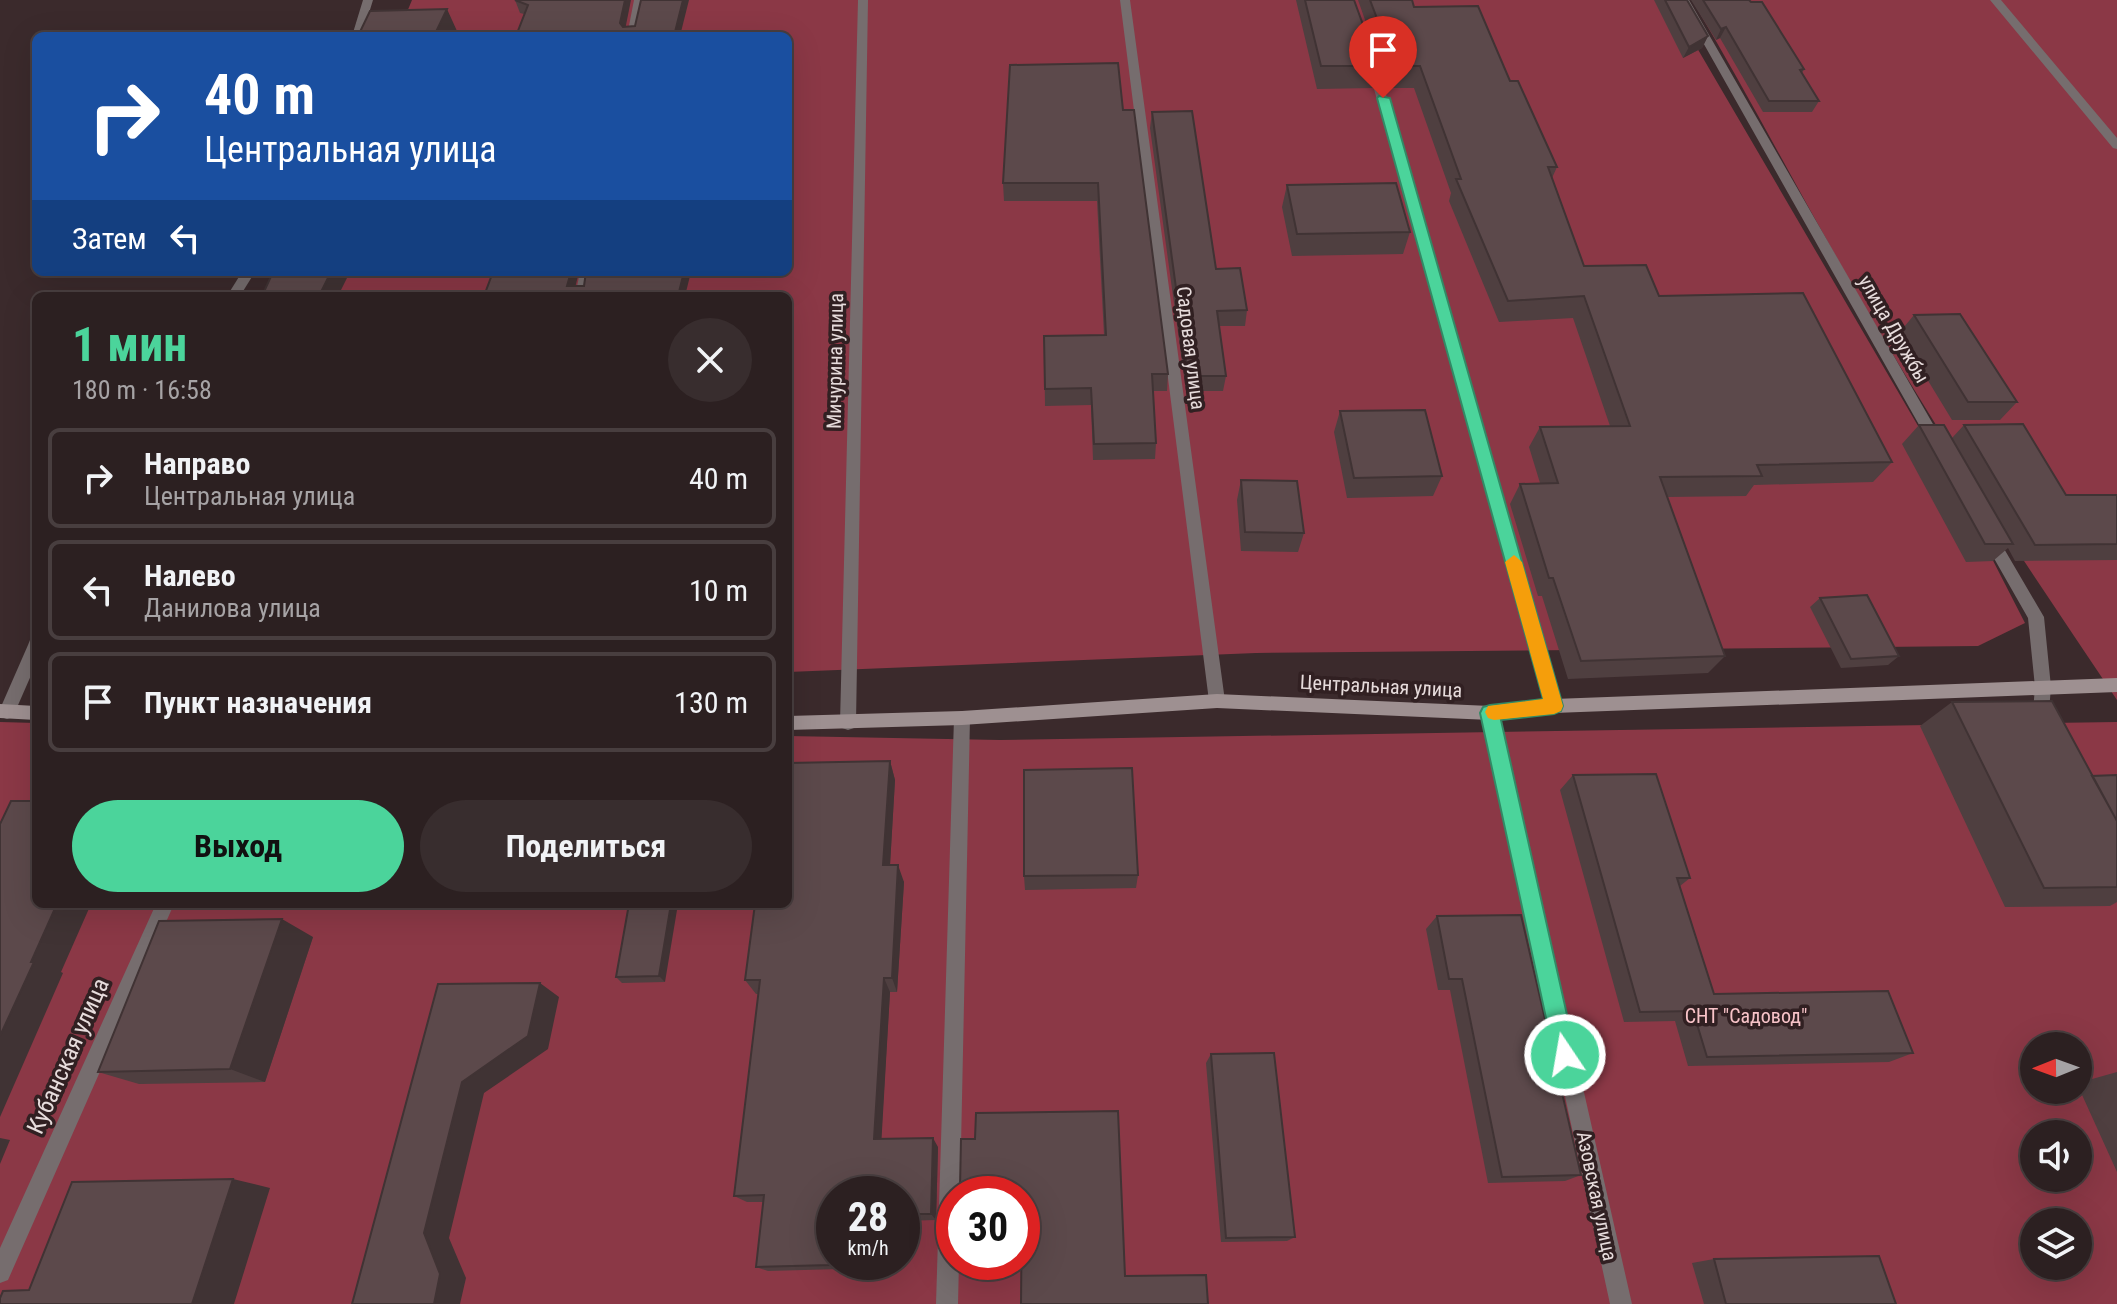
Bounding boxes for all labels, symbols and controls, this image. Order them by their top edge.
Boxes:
pin [1349,16,1417,98]
icon: arrive [1361,28,1405,72]
text: 40 m [204,62,315,128]
icon: right [72,64,176,168]
text: Центральная улица [204,129,496,171]
icon: left [163,216,207,260]
text: Затем [72,221,147,256]
street label: улица Дружбы [1853,271,1935,387]
street label: Садовая улица [1172,285,1210,411]
street label: Мичурина улица [822,293,848,429]
text: 1 мин [72,316,187,373]
button: close [668,318,752,402]
text: 180 m · 16:58 [72,375,212,405]
text: Направо [144,446,250,481]
icon: right [76,456,120,500]
text: 40 m [689,461,748,496]
text: Центральная улица [144,481,355,511]
text: Налево [144,558,236,593]
icon: left [76,568,120,612]
text: 10 m [689,573,748,608]
text: Данилова улица [144,593,321,623]
street label: Центральная улица [1299,670,1463,702]
icon: arrive [76,680,120,724]
text: Пункт назначения [144,685,372,720]
text: 130 m [674,685,748,720]
button: Выход [72,800,404,892]
button: Поделиться [420,800,752,892]
street label: Кубанская улица [21,974,115,1138]
park label: СНТ "Садовод" [1685,1004,1807,1028]
position arrow [1523,1013,1607,1097]
north arrow [2020,1032,2092,1104]
map controls [2020,1032,2092,1280]
button: sound [2020,1120,2092,1192]
street label: Азовская улица [1572,1129,1622,1263]
speed limit sign: 30 [936,1176,1040,1280]
text: 28 [848,1194,888,1241]
button: layers [2020,1208,2092,1280]
text: km/h [847,1236,889,1260]

